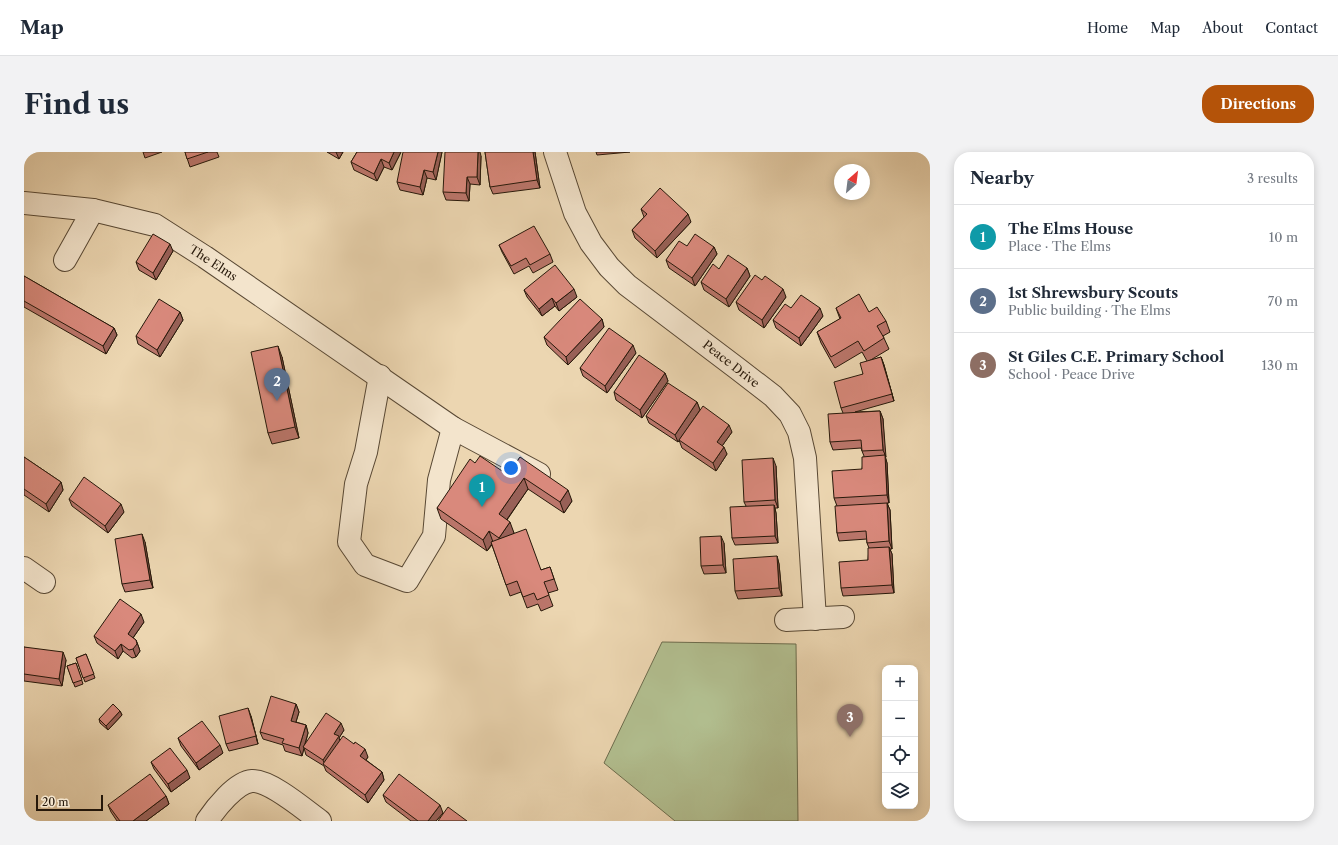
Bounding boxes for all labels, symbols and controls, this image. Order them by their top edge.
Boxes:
text: Map [20,16,64,39]
text: Home [1087,19,1128,37]
text: Map [1150,19,1180,37]
text: About [1202,19,1243,37]
text: Contact [1265,19,1318,37]
button: Directions [1202,85,1314,123]
text: Find us [24,87,129,121]
north arrow [834,164,870,200]
text: Nearby [970,168,1034,188]
text: 3 results [1247,170,1298,186]
text: The Elms House [1008,219,1133,238]
text: 1 [980,229,986,245]
text: 10 m [1269,229,1298,245]
text: Place · The Elms [1008,238,1111,254]
street label: The Elms [186,241,240,284]
text: 1st Shrewsbury Scouts [1008,283,1178,302]
text: 2 [979,293,987,309]
text: 70 m [1268,293,1298,309]
text: Public building · The Elms [1008,302,1171,318]
street label: Peace Drive [700,337,763,391]
text: St Giles C.E. Primary School [1008,347,1224,366]
text: 3 [979,357,987,373]
text: 130 m [1262,357,1298,373]
text: School · Peace Drive [1008,366,1135,382]
pin: 2 [264,368,290,401]
your location [501,458,521,478]
pin: 1 [469,474,495,507]
map controls [882,665,918,809]
button: + [882,665,918,701]
button: − [882,701,918,737]
pin: 3 [837,704,863,737]
button: locate [882,737,918,773]
button: layers [882,773,918,809]
scale bar [36,793,103,812]
text: 20 m [42,795,68,809]

